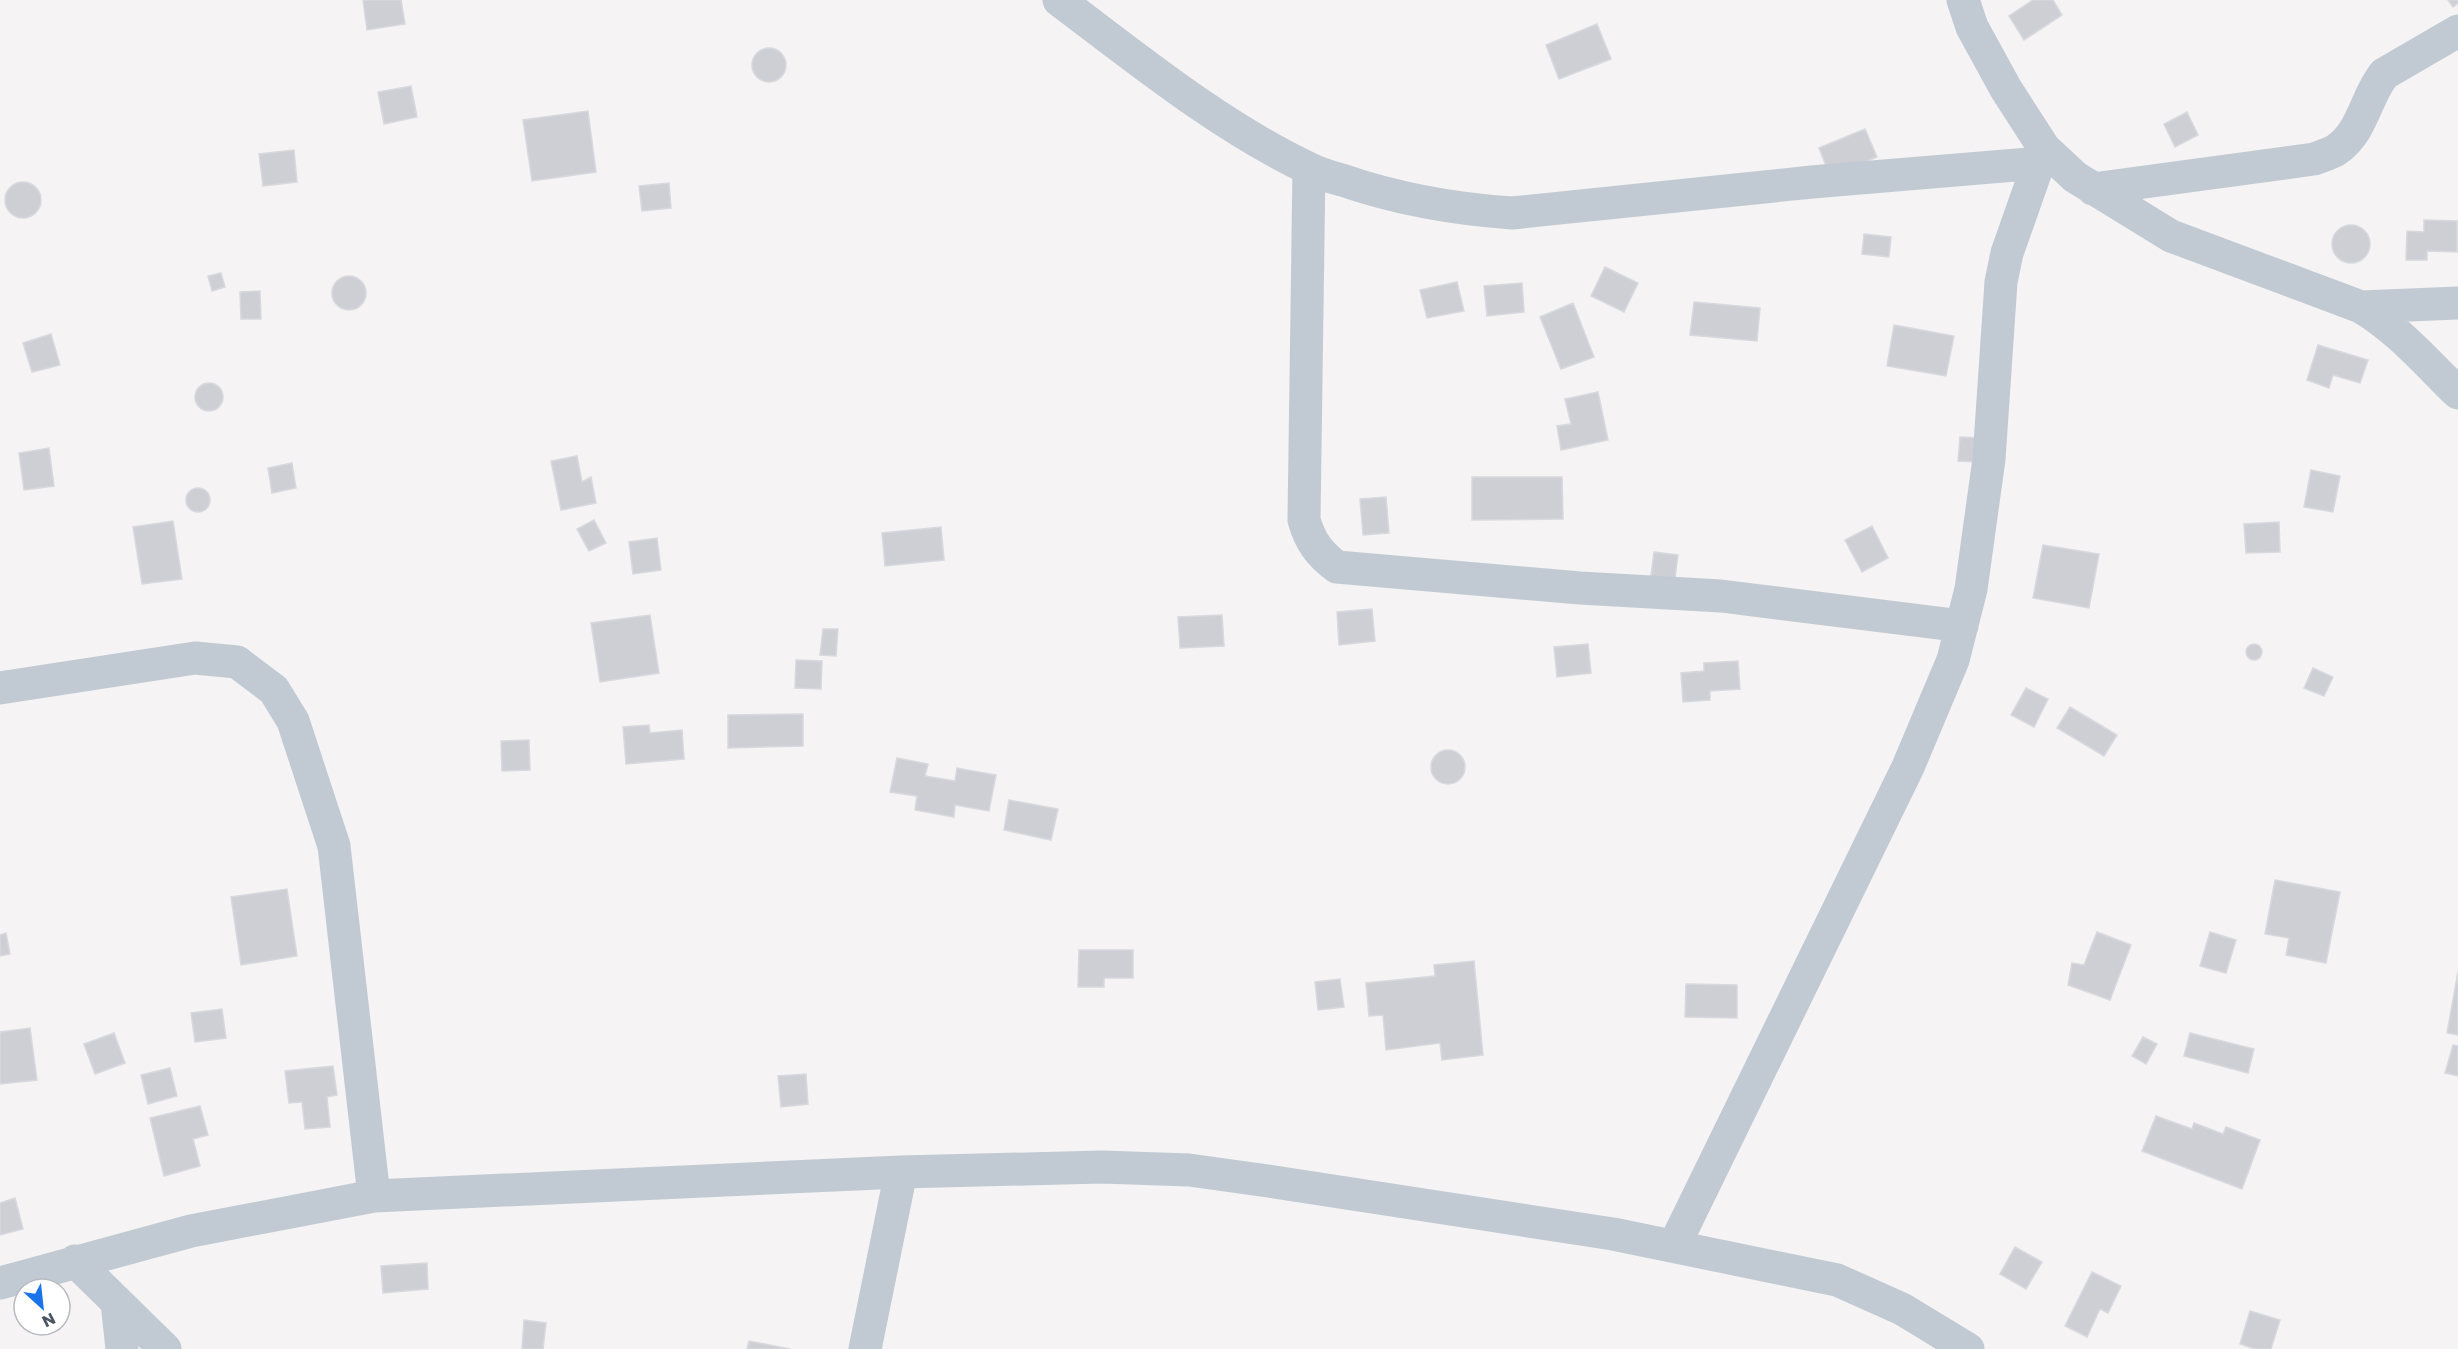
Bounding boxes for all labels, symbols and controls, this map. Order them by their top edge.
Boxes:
north arrow [12,1277,72,1337]
text: N [38,1307,59,1333]

